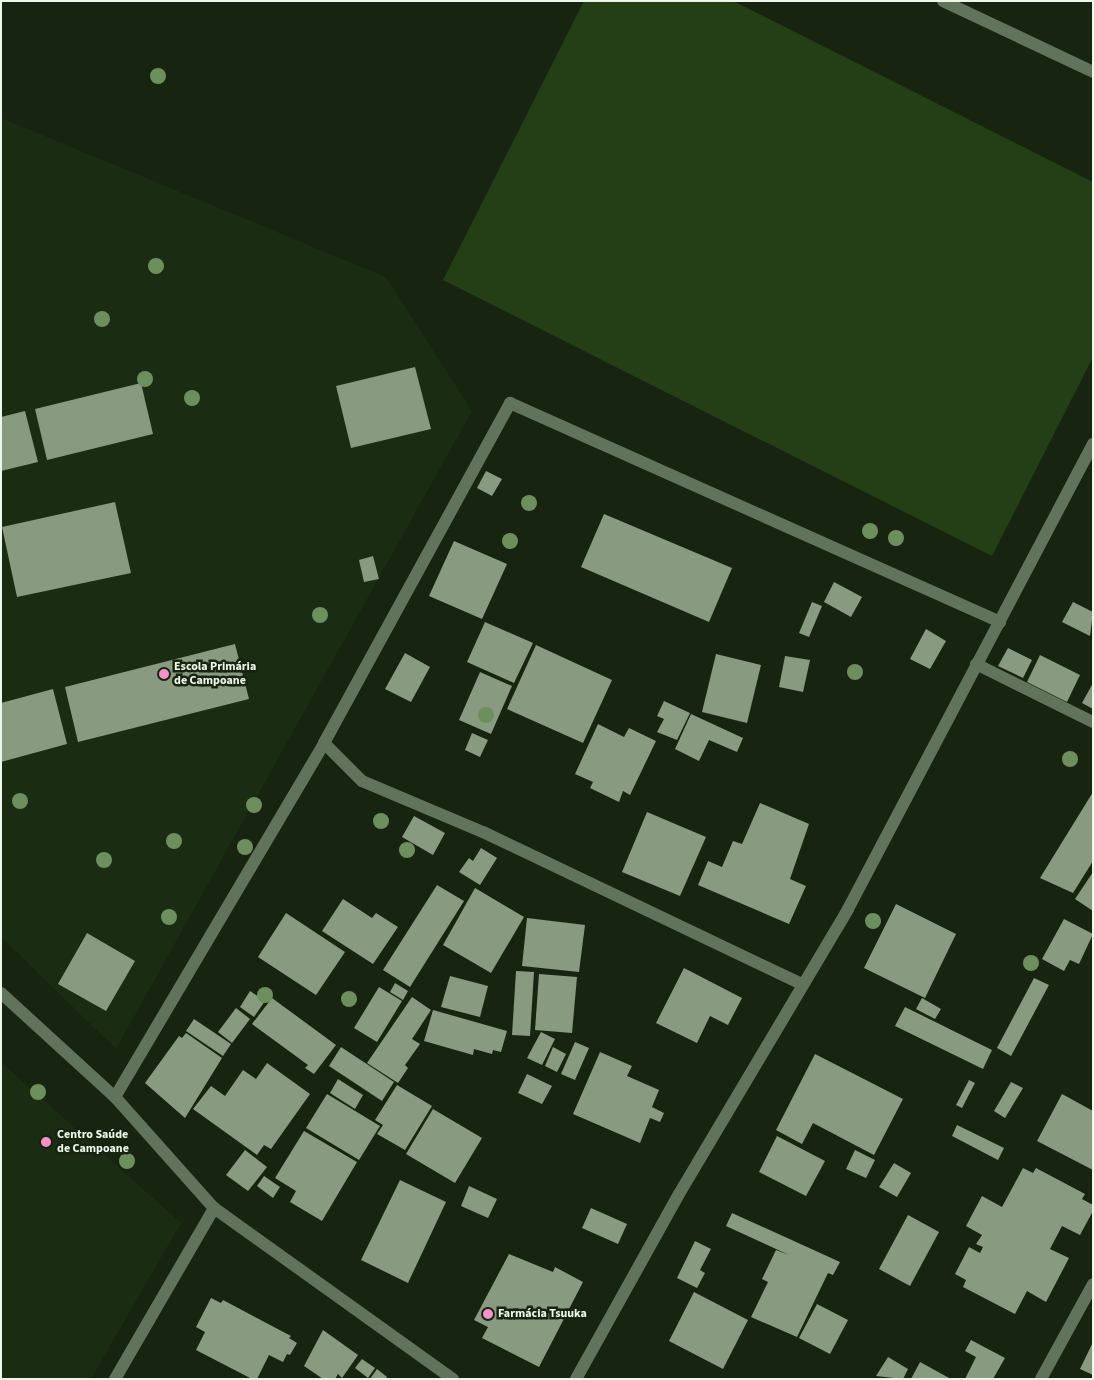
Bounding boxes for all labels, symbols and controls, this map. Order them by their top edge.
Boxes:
place label: Escola Primária de Campoane [174,660,256,688]
marker: Escola Primária de Campoane [158,668,170,680]
place label: Centro Saúde de Campoane [57,1128,129,1156]
marker: Centro Saúde de Campoane [39,1135,53,1149]
place label: Farmácia Tsuuka [498,1307,587,1321]
marker: Farmácia Tsuuka [482,1308,494,1320]

